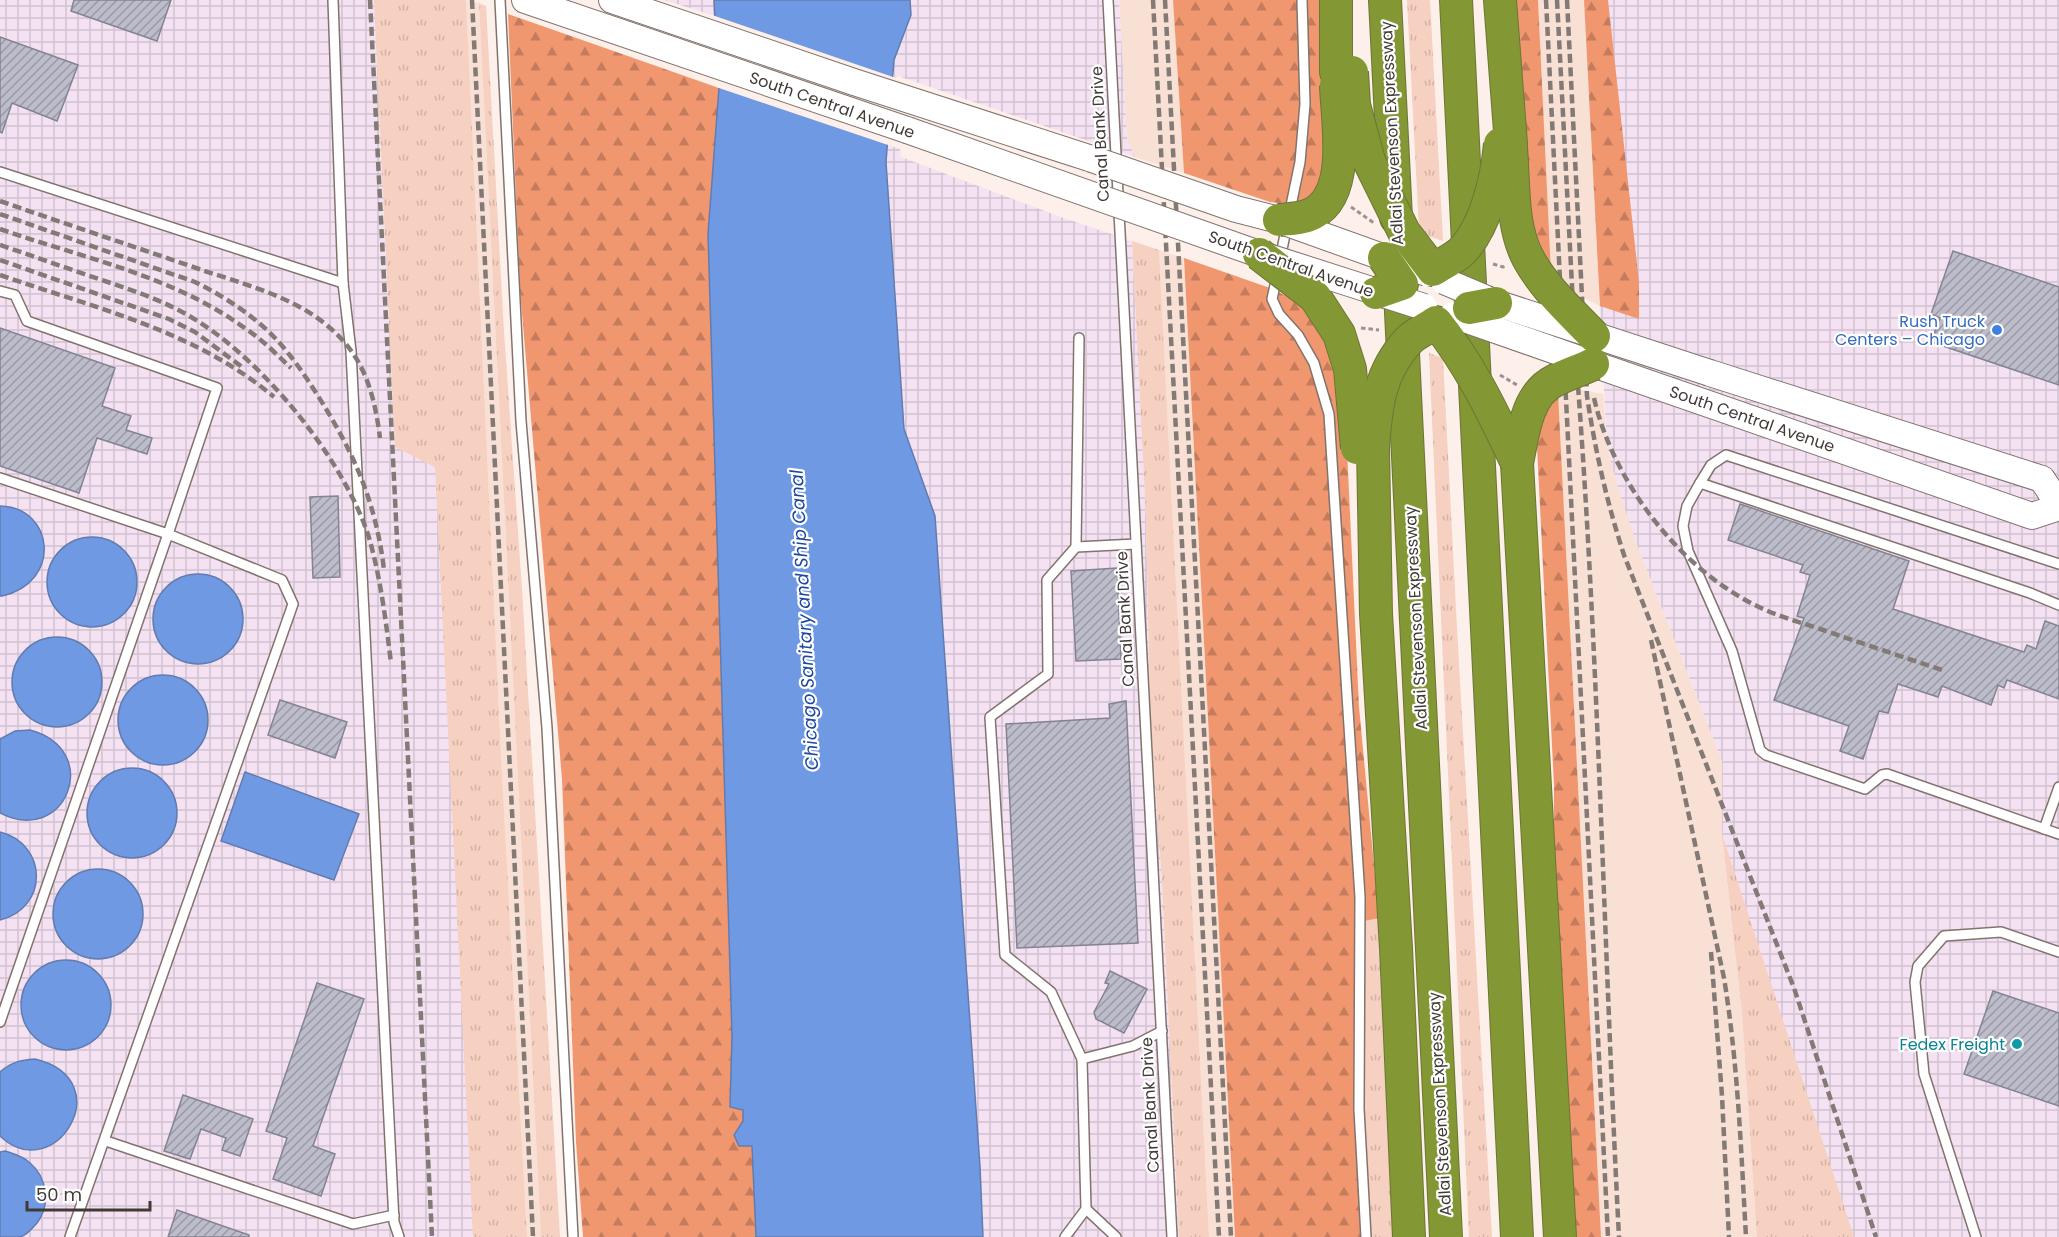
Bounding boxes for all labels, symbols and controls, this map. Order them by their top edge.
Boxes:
street label: Adlai Stevenson Expressway [1375,20,1409,246]
street label: Canal Bank Drive [1085,65,1115,202]
street label: South Central Avenue [746,66,918,144]
street label: South Central Avenue [1205,225,1377,303]
place label: Rush Truck Centers – Chicago [1835,310,1986,351]
marker: Rush Truck Centers – Chicago [1990,323,2004,337]
street label: South Central Avenue [1666,380,1838,458]
water label: Chicago Sanitary and Ship Canal [784,469,824,771]
street label: Adlai Stevenson Expressway [1399,505,1433,731]
street label: Canal Bank Drive [1110,550,1140,687]
street label: Adlai Stevenson Expressway [1423,991,1457,1217]
place label: Fedex Freight [1900,1033,2005,1056]
street label: Canal Bank Drive [1135,1036,1165,1173]
marker: Fedex Freight [2010,1037,2024,1051]
scale bar [27,1174,150,1212]
text: 50 m [36,1182,82,1207]

